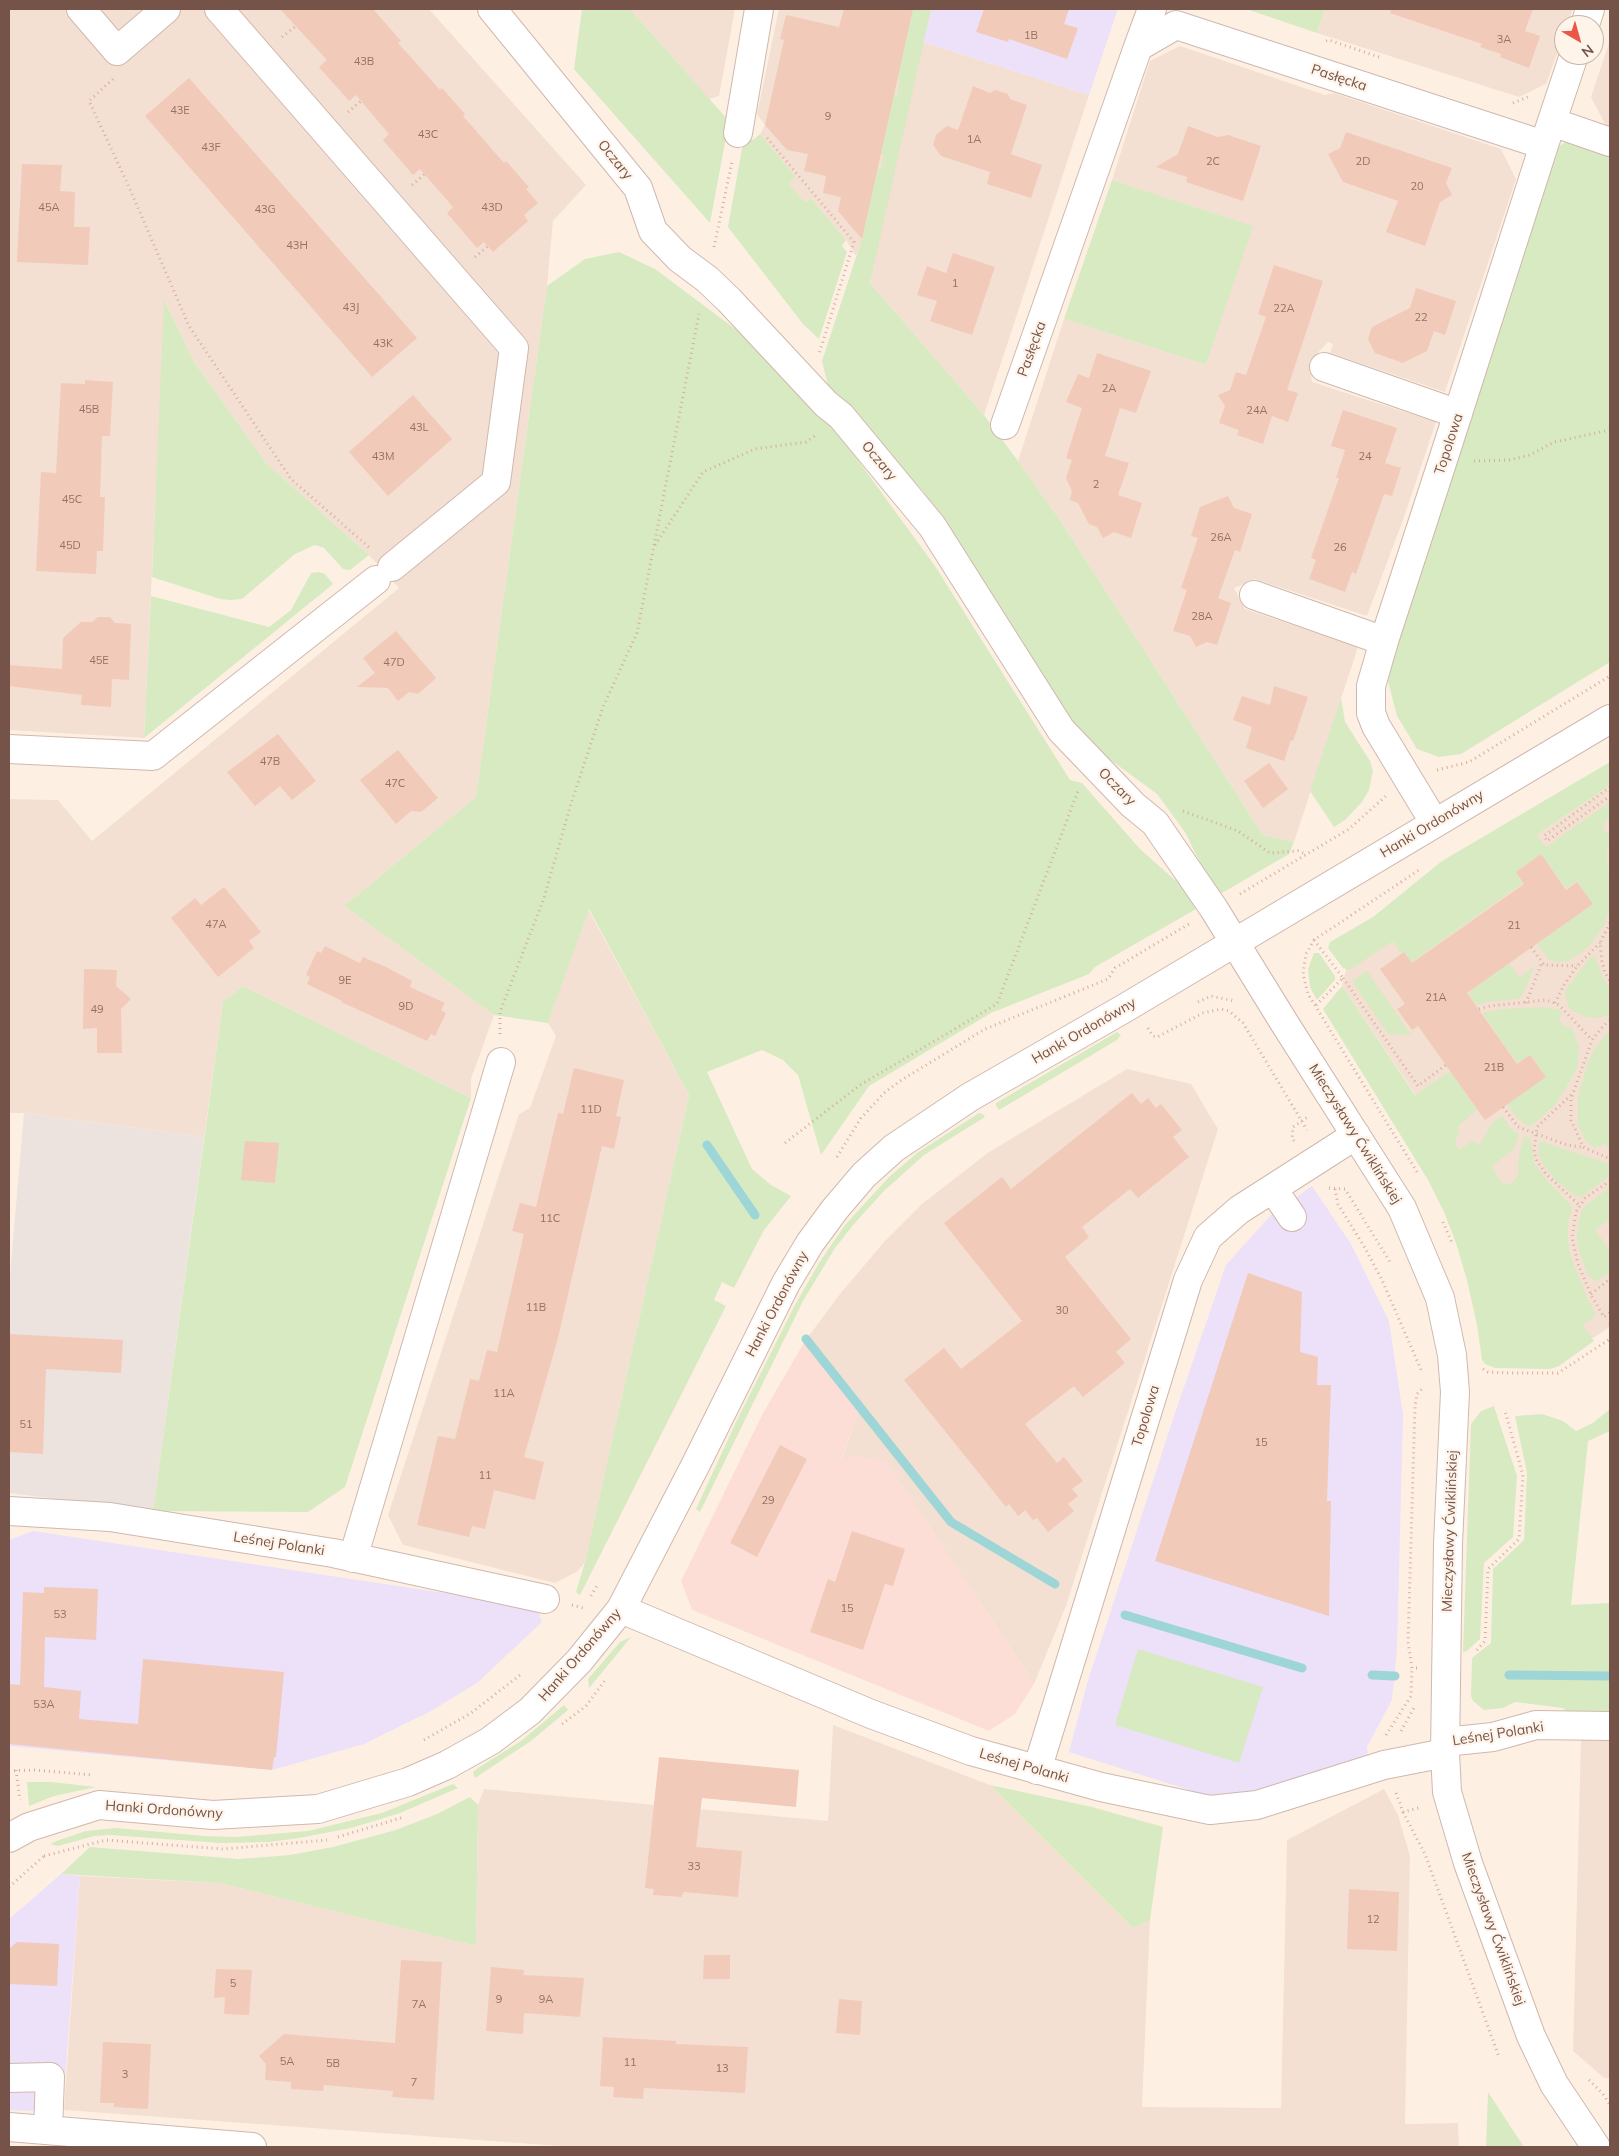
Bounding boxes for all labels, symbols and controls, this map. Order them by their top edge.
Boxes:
north arrow [1554,15,1604,65]
house number: 1B [1024,29,1038,43]
house number: 3A [1497,33,1511,47]
text: N [1578,41,1597,61]
house number: 43B [354,55,374,69]
street label: Pasłęcka [1309,61,1369,95]
house number: 43E [170,104,190,118]
house number: 9 [825,110,831,124]
house number: 43C [418,128,438,142]
house number: 1A [967,133,981,147]
street label: Oczary [594,137,636,183]
house number: 43F [201,141,221,155]
house number: 2C [1206,155,1220,169]
house number: 2D [1356,155,1370,169]
house number: 20 [1410,180,1424,194]
house number: 45A [38,201,60,215]
house number: 43D [481,201,503,215]
house number: 43G [254,203,276,217]
house number: 43H [286,239,308,253]
house number: 1 [952,277,958,291]
house number: 43J [343,301,359,315]
house number: 22A [1273,302,1295,316]
house number: 22 [1414,311,1428,325]
street label: Pasłęcka [1014,319,1050,379]
house number: 43K [373,337,393,351]
house number: 2A [1102,382,1116,396]
house number: 45B [79,403,99,417]
house number: 24A [1246,404,1268,418]
street label: Topolowa [1431,411,1467,477]
house number: 43L [409,421,429,435]
street label: Oczary [858,438,900,484]
house number: 43M [372,450,394,464]
house number: 24 [1358,450,1372,464]
house number: 2 [1093,478,1099,492]
house number: 45C [62,493,82,507]
house number: 26A [1210,531,1232,545]
house number: 45D [59,539,81,553]
house number: 26 [1333,541,1347,555]
house number: 28A [1191,610,1213,624]
house number: 45E [89,654,109,668]
house number: 47D [383,656,405,670]
house number: 47B [260,755,280,769]
street label: Oczary [1095,765,1139,809]
house number: 47C [385,777,405,791]
street label: Hanki Ordonówny [1377,787,1487,861]
house number: 47A [205,918,227,932]
house number: 21 [1507,919,1521,933]
house number: 9E [338,974,352,988]
house number: 21A [1425,991,1447,1005]
street label: Hanki Ordonówny [1029,994,1139,1068]
house number: 9D [399,1000,413,1014]
house number: 49 [90,1003,104,1017]
street label: Mieczysławy Ćwiklińskiej [1305,1061,1405,1207]
house number: 21B [1484,1061,1504,1075]
house number: 11D [580,1103,602,1117]
house number: 11C [540,1212,560,1226]
street label: Hanki Ordonówny [742,1248,812,1360]
house number: 11B [526,1301,546,1315]
house number: 30 [1055,1304,1069,1318]
street label: Topolowa [1129,1383,1163,1449]
house number: 11A [493,1387,515,1401]
house number: 51 [19,1418,33,1432]
house number: 15 [1254,1436,1268,1450]
street label: Mieczysławy Ćwiklińskiej [1439,1450,1461,1612]
house number: 11 [478,1469,492,1483]
house number: 29 [761,1494,775,1508]
street label: Leśnej Polanki [232,1528,326,1560]
house number: 15 [840,1602,854,1616]
street label: Hanki Ordonówny [535,1605,625,1705]
house number: 53 [53,1608,67,1622]
house number: 53A [33,1698,55,1712]
street label: Leśnej Polanki [1451,1718,1545,1750]
street label: Leśnej Polanki [977,1745,1071,1787]
street label: Hanki Ordonówny [105,1798,223,1822]
street label: Mieczysławy Ćwiklińskiej [1457,1850,1529,2008]
house number: 33 [687,1860,701,1874]
house number: 12 [1366,1913,1380,1927]
house number: 5 [230,1977,236,1991]
house number: 9 [496,1993,502,2007]
house number: 9A [539,1993,553,2007]
house number: 7A [412,1998,426,2012]
house number: 5A [280,2055,294,2069]
house number: 11 [623,2056,637,2070]
house number: 5B [326,2057,340,2071]
house number: 13 [715,2062,729,2076]
house number: 3 [122,2068,128,2082]
house number: 7 [411,2076,417,2090]

